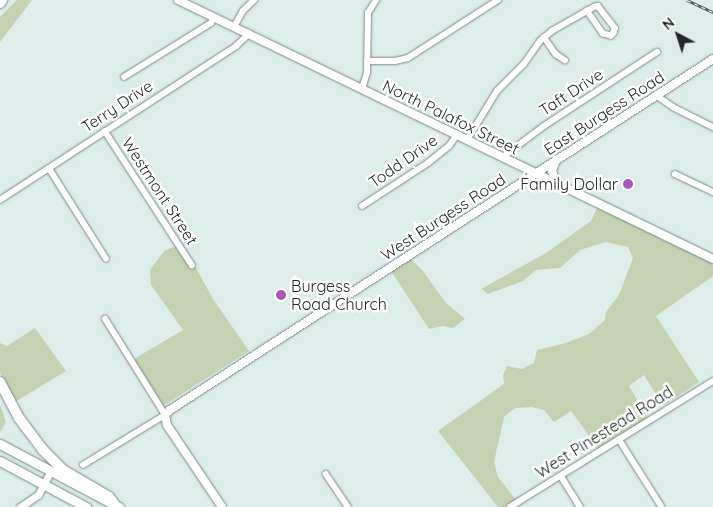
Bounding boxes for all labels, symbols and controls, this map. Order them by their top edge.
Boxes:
north arrow [653,10,703,60]
text: N [659,13,678,34]
street label: Taft Drive [536,64,606,120]
street label: East Burgess Road [540,67,668,159]
street label: Terry Drive [78,76,156,136]
street label: North Palafox Street [380,76,522,158]
street label: Todd Drive [365,130,441,192]
street label: Westmont Street [118,134,202,248]
street label: West Burgess Road [377,170,509,264]
place label: Family Dollar [520,174,618,194]
marker: Family Dollar [622,178,634,190]
place label: Burgess Road Church [291,276,387,314]
marker: Burgess Road Church [275,289,287,301]
street label: West Pinestead Road [532,382,676,482]

